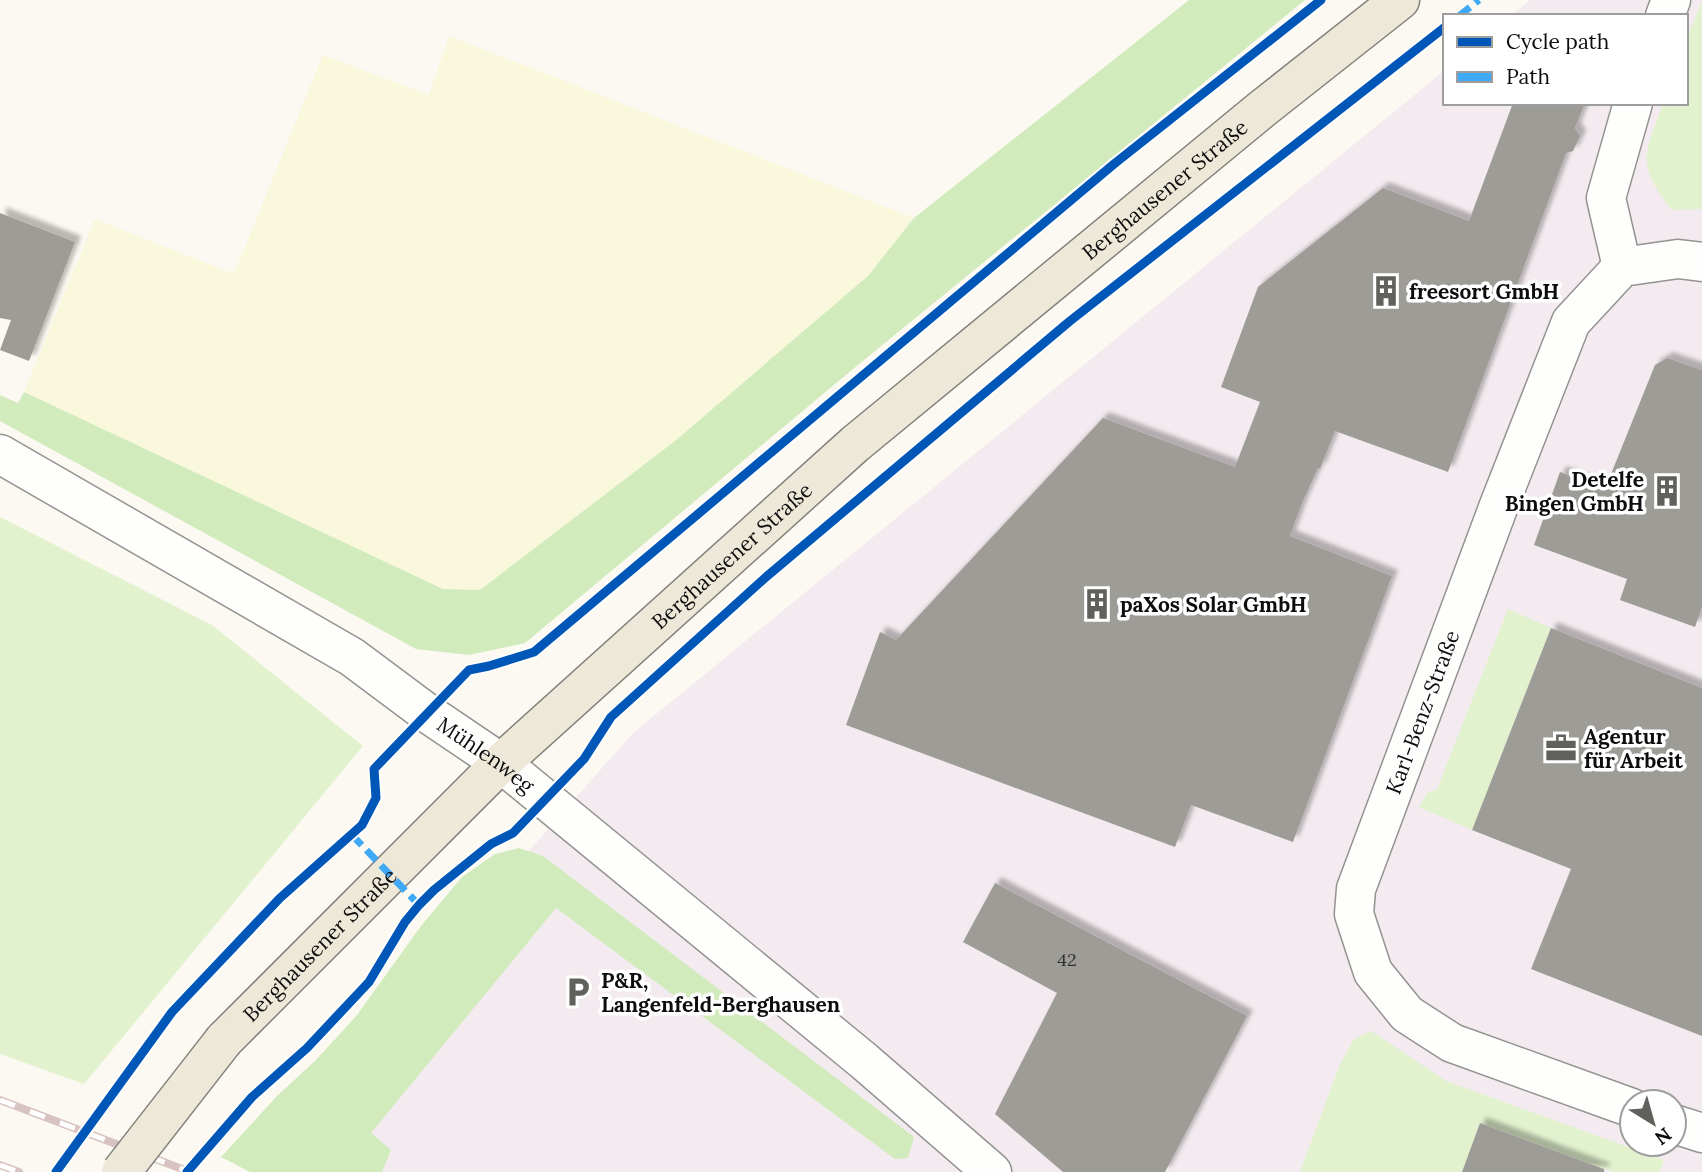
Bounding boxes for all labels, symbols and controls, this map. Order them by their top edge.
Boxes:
legend [1443,14,1688,105]
text: Cycle path [1506,28,1609,55]
text: Path [1506,63,1550,90]
street label: Berghausener Straße [1076,113,1253,265]
building icon: freesort GmbH [1369,274,1403,308]
place label: freesort GmbH [1409,278,1559,305]
place label: Detelfe Bingen GmbH [1505,466,1644,517]
building icon: Detelfe Bingen GmbH [1650,474,1684,508]
street label: Berghausener Straße [646,476,817,635]
building icon: paXos Solar GmbH [1080,587,1114,621]
place label: paXos Solar GmbH [1120,591,1307,618]
street label: Karl-Benz-Straße [1379,626,1465,798]
street label: Mühlenweg [432,710,540,799]
place label: Agentur für Arbeit [1584,723,1683,774]
office icon: Agentur für Arbeit [1544,731,1578,765]
street label: Berghausener Straße [237,862,402,1027]
house number: 42 [1057,948,1077,971]
place label: P&R, Langenfeld-Berghausen [601,967,840,1018]
parking icon: P&R, Langenfeld-Berghausen [561,975,595,1009]
north arrow [1618,1088,1688,1158]
text: N [1650,1123,1676,1151]

